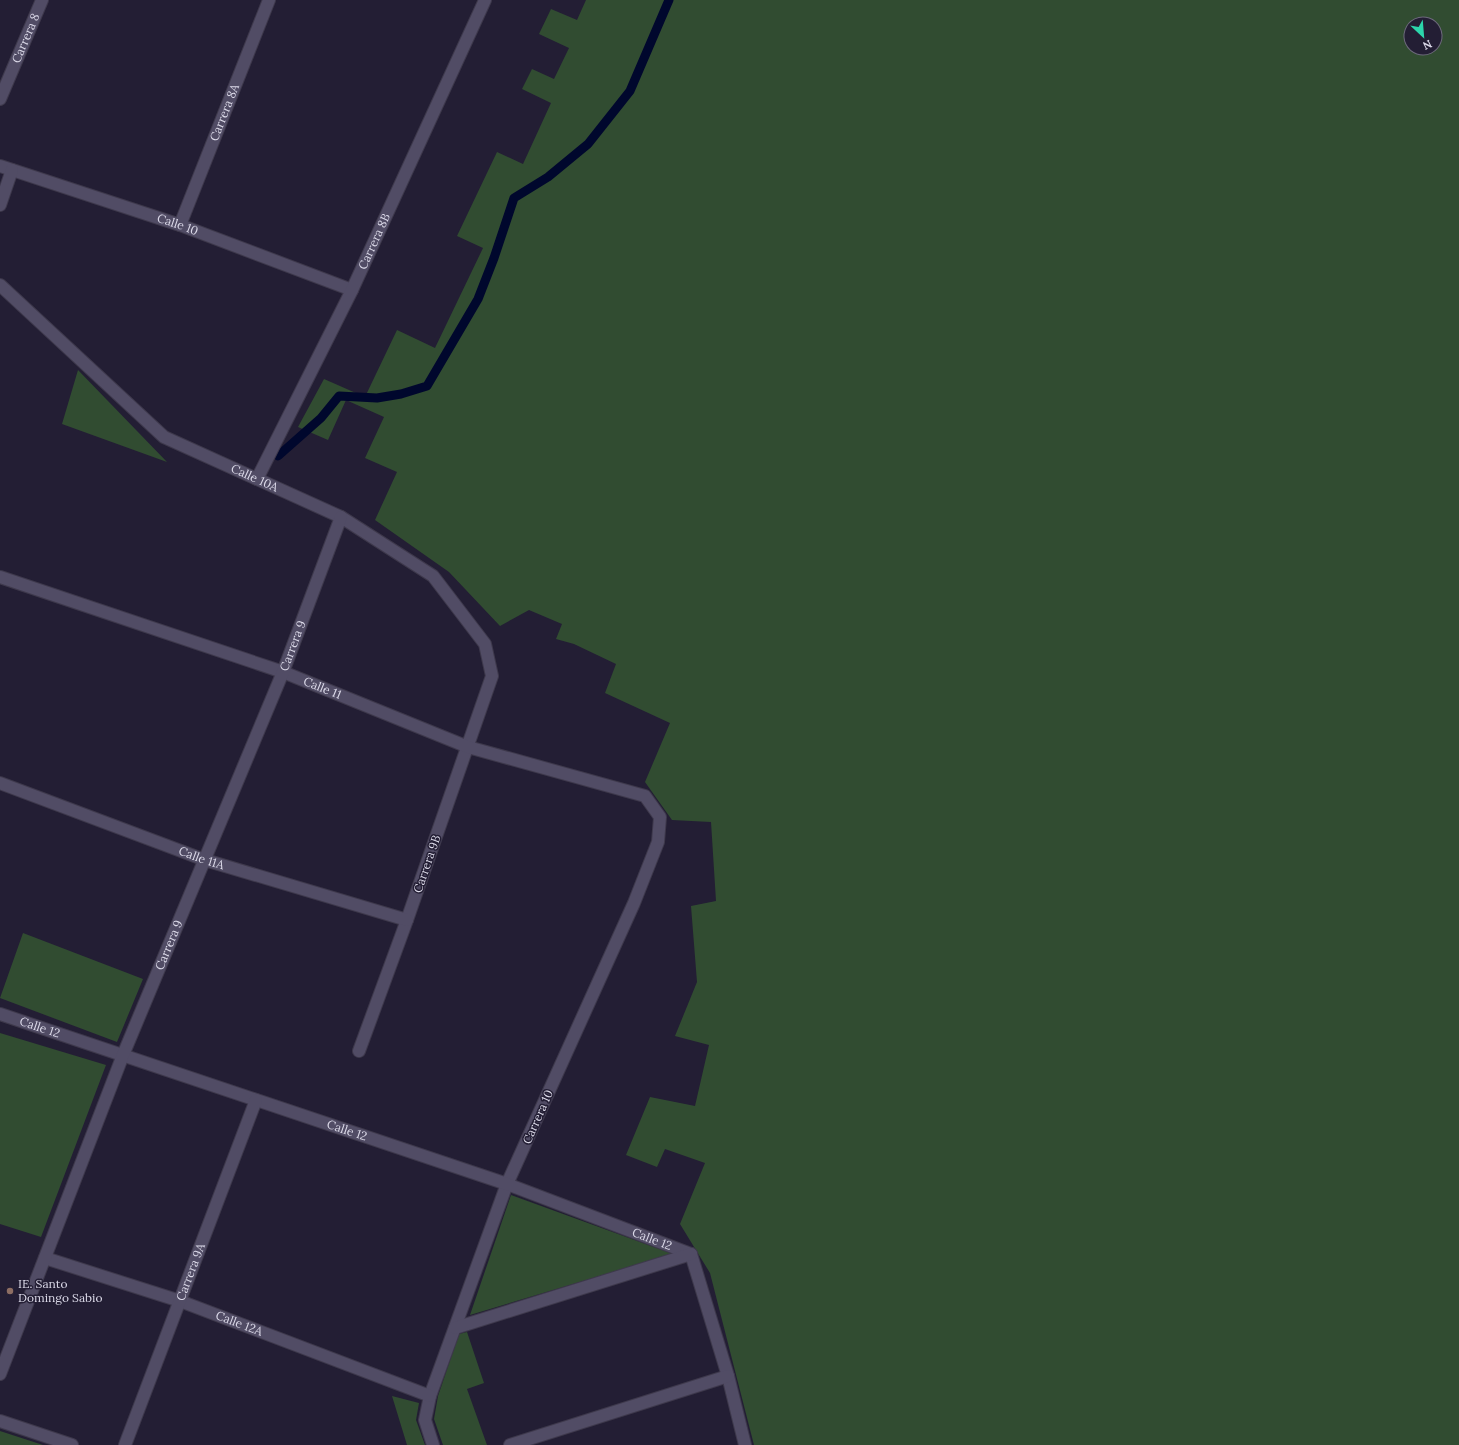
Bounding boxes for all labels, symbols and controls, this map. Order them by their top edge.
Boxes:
street label: Carrera 8 [8,11,43,65]
north arrow [1403,16,1443,56]
text: N [1420,37,1434,53]
street label: Carrera 8A [206,81,242,143]
street label: Calle 10 [155,210,200,238]
street label: Carrera 8B [354,211,393,272]
street label: Calle 10A [229,460,281,495]
street label: Carrera 9 [276,618,309,673]
street label: Calle 11 [301,673,344,702]
street label: Carrera 9B [410,833,443,895]
street label: Calle 11A [177,843,227,872]
street label: Carrera 9 [151,918,186,972]
street label: Calle 12 [18,1013,62,1041]
street label: Carrera 10 [519,1087,556,1146]
street label: Calle 12 [325,1116,369,1144]
street label: Calle 12 [630,1224,674,1253]
street label: Carrera 9A [172,1241,208,1303]
place label: IE. Santo Domingo Sabio [18,1276,102,1305]
marker: IE. Santo Domingo Sabio [5,1286,15,1296]
street label: Calle 12A [214,1307,265,1339]

